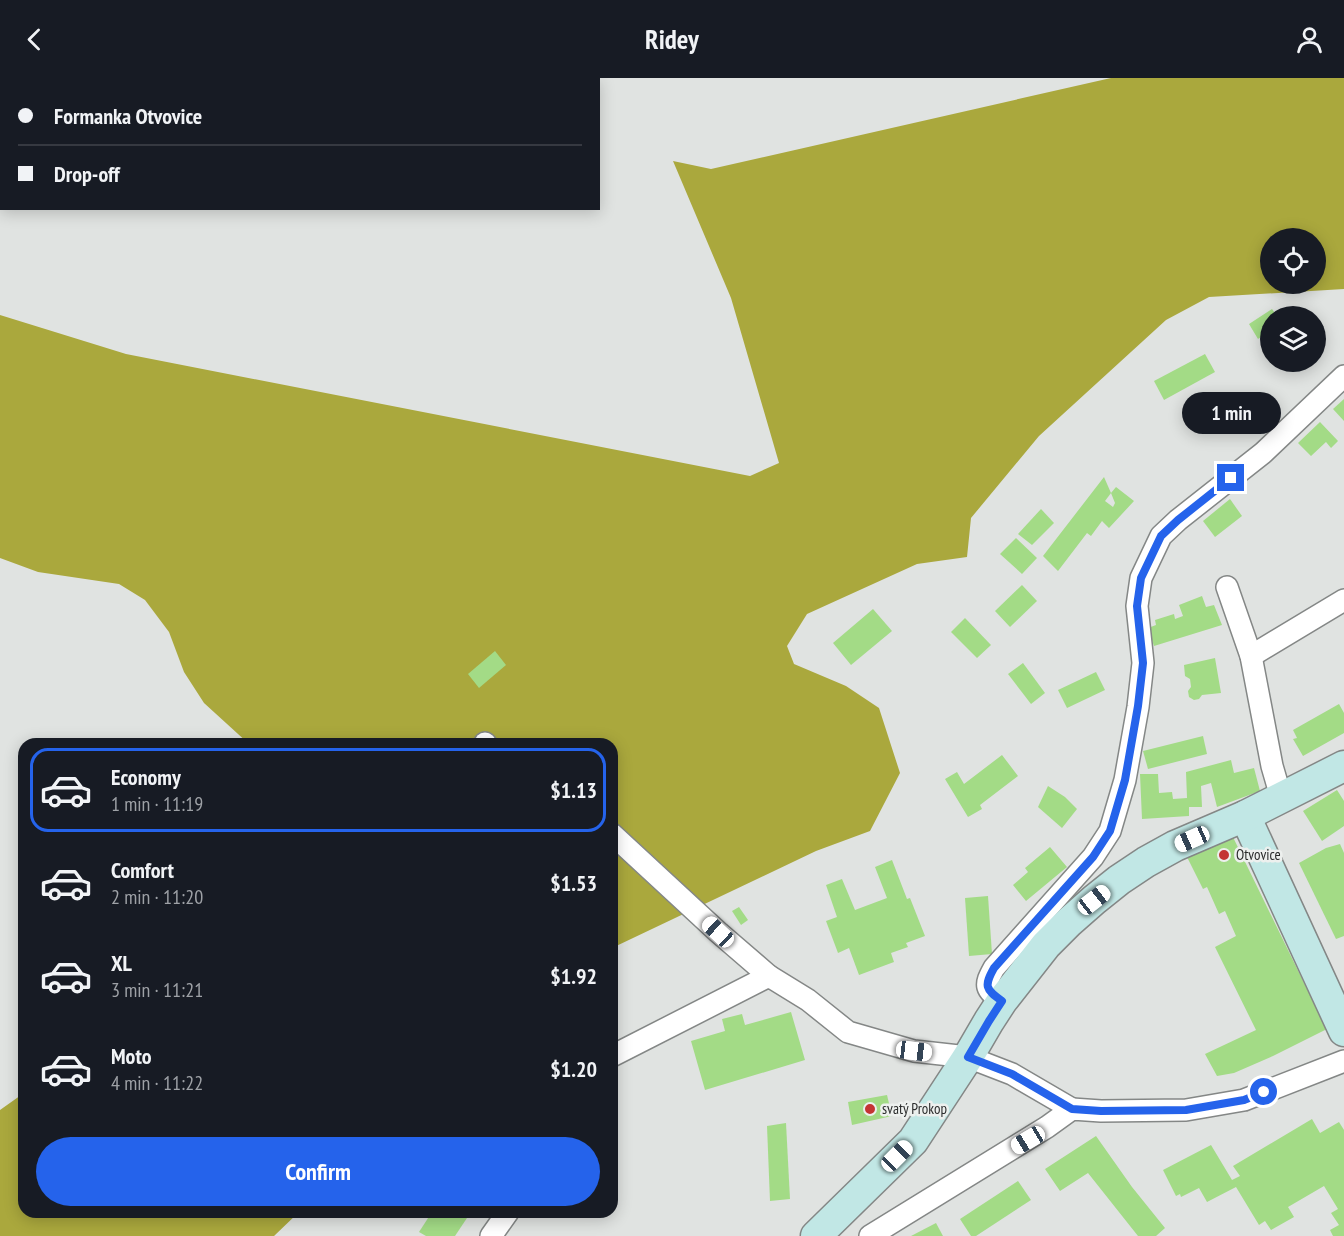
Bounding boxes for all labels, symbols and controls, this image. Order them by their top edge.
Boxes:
text: Ridey [645,22,699,56]
icon: back [18,23,51,56]
icon: person [1293,23,1326,56]
text: Formanka Otvovice [54,102,202,130]
text: Drop-off [54,160,120,188]
map controls [1260,228,1326,372]
button: locate [1260,228,1326,294]
button: layers [1260,306,1326,372]
callout: 1 min [1182,391,1280,433]
text: 1 min [1211,400,1252,426]
route end [1217,464,1244,491]
icon: car [39,763,93,817]
text: Economy [111,763,181,791]
text: $1.13 [550,776,597,804]
text: 1 min · 11:19 [111,791,203,817]
car [1172,823,1212,855]
place label: Otvovice [1236,845,1281,864]
marker: Otvovice [1217,848,1231,862]
icon: car [39,856,93,910]
text: Comfort [111,856,174,884]
text: $1.53 [550,869,597,897]
car [1074,882,1114,918]
text: 2 min · 11:20 [111,884,203,910]
car [699,913,737,951]
icon: car [39,949,93,1003]
text: XL [111,949,132,977]
text: $1.92 [550,962,597,990]
text: 3 min · 11:21 [111,977,203,1003]
car [895,1040,933,1062]
icon: car [39,1042,93,1096]
text: Moto [111,1042,152,1070]
text: $1.20 [550,1055,597,1083]
text: 4 min · 11:22 [111,1070,203,1096]
route start [1250,1078,1277,1105]
place label: svatý Prokop [882,1099,947,1118]
marker: svatý Prokop [863,1102,877,1116]
car [1008,1123,1048,1157]
button: Confirm [36,1137,600,1206]
car [878,1137,916,1175]

